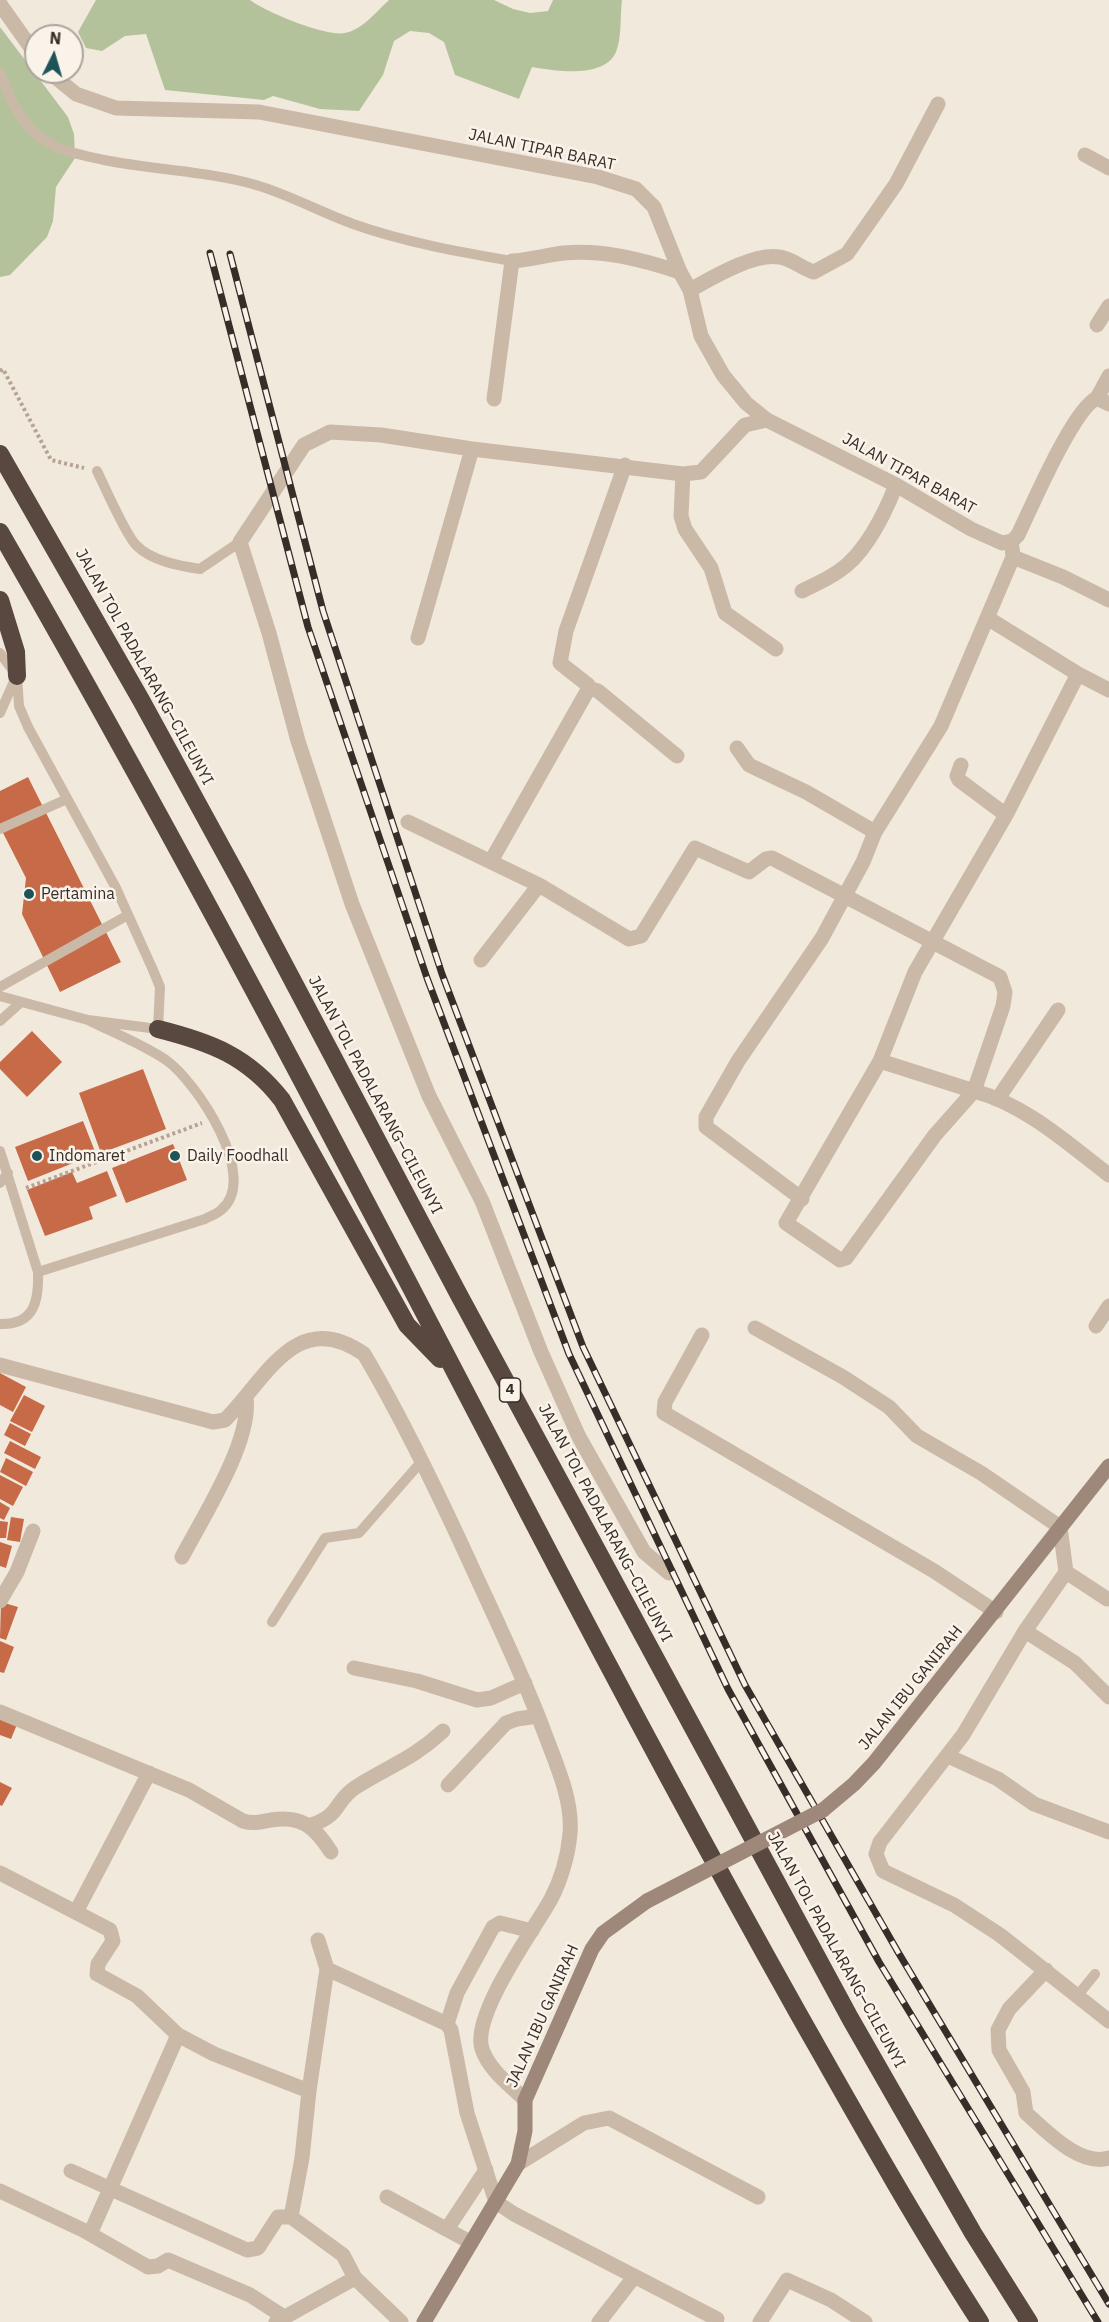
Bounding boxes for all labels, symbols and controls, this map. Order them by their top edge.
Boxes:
north arrow [24,24,84,84]
text: N [49,28,62,49]
street label: JALAN TIPAR BARAT [467,125,617,175]
street label: JALAN TIPAR BARAT [839,429,979,519]
street label: JALAN TOL PADALARANG–CILEUNYI [71,546,217,788]
place label: Pertamina [41,884,115,904]
marker: Pertamina [22,887,36,901]
street label: JALAN TOL PADALARANG–CILEUNYI [304,973,446,1217]
place label: Indomaret [49,1146,125,1166]
place label: Daily Foodhall [187,1146,288,1166]
marker: Indomaret [30,1149,44,1163]
marker: Daily Foodhall [168,1149,182,1163]
road number: 4 [500,1378,520,1402]
street label: JALAN TOL PADALARANG–CILEUNYI [534,1401,676,1645]
street label: JALAN IBU GANIRAH [855,1622,967,1754]
street label: JALAN TOL PADALARANG–CILEUNYI [763,1829,909,2071]
street label: JALAN IBU GANIRAH [503,1942,583,2090]

